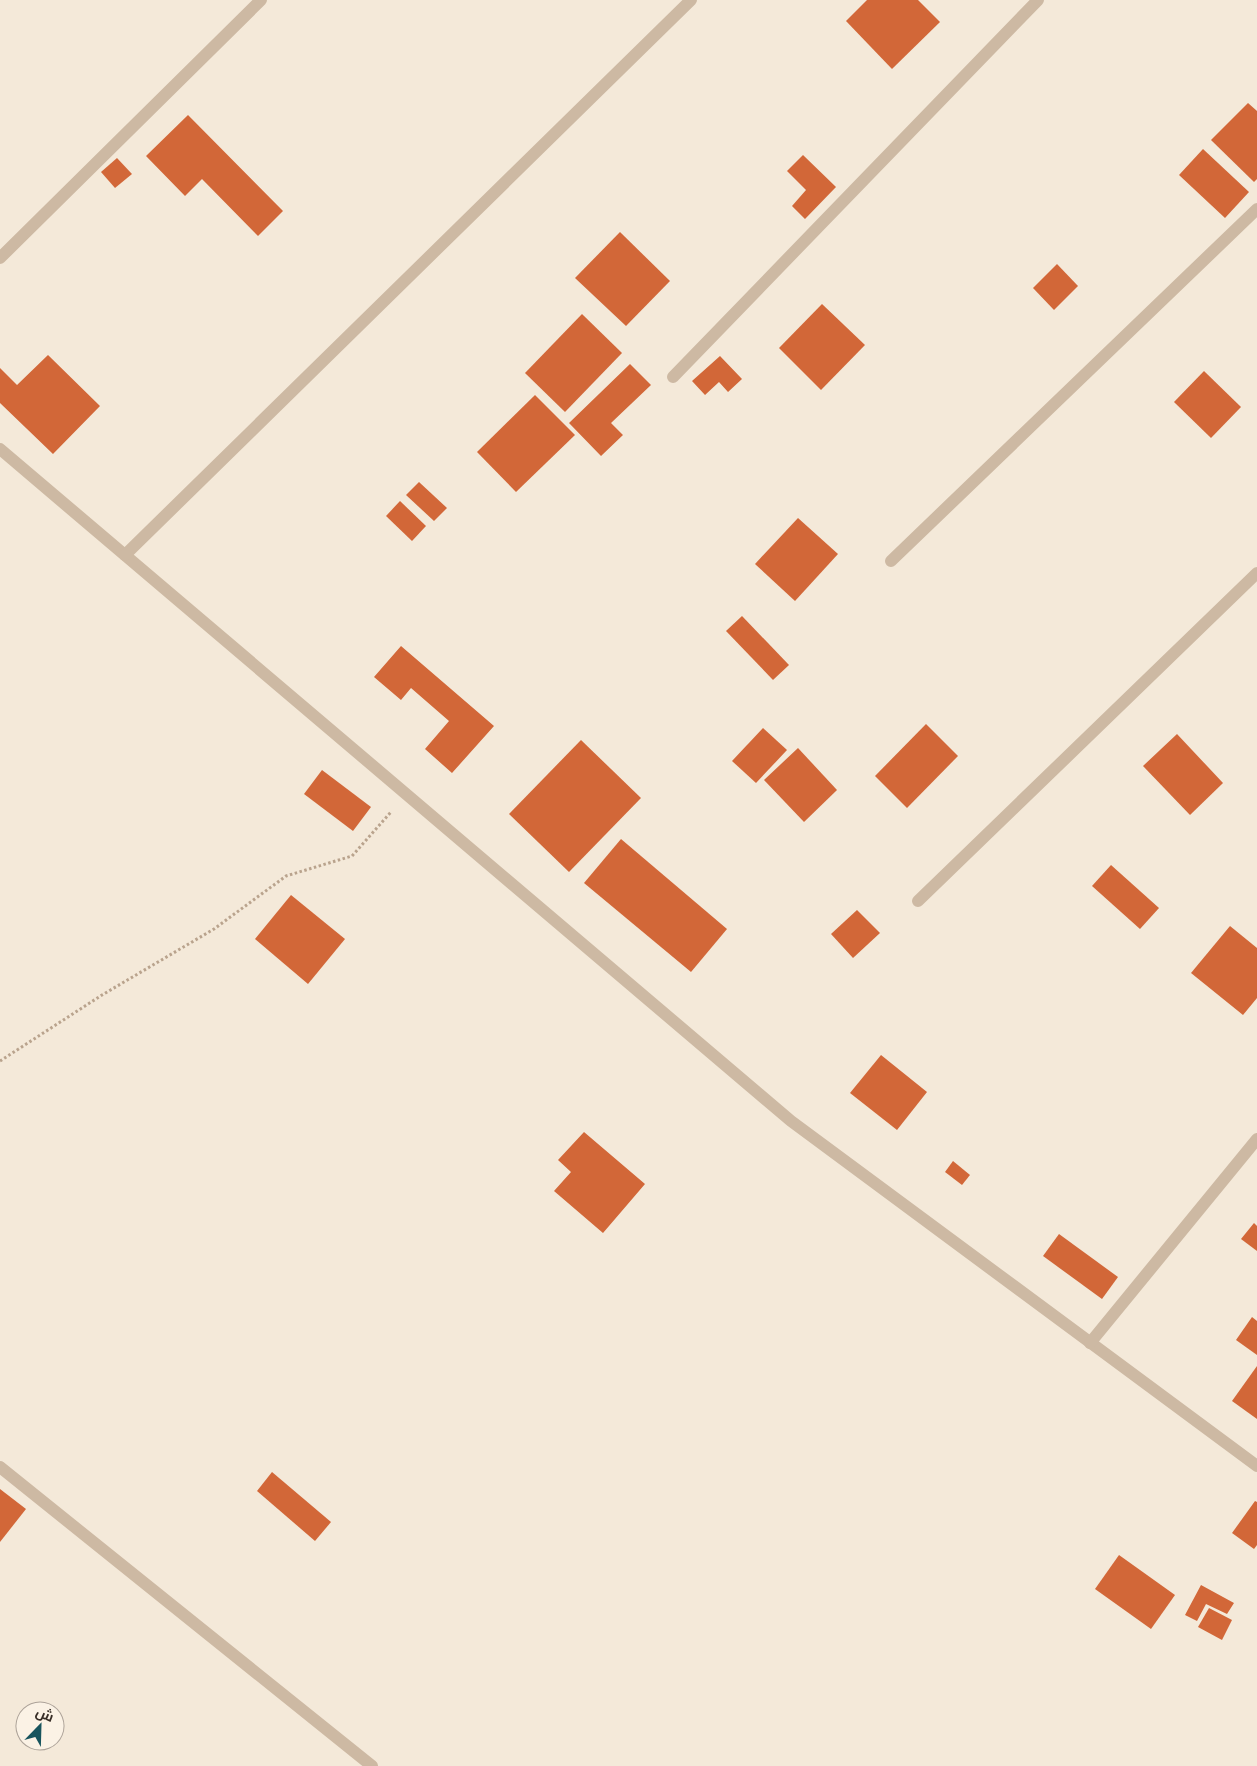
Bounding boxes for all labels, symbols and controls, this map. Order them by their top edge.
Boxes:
north arrow [15,1701,65,1751]
text: ش [33,1703,57,1726]

